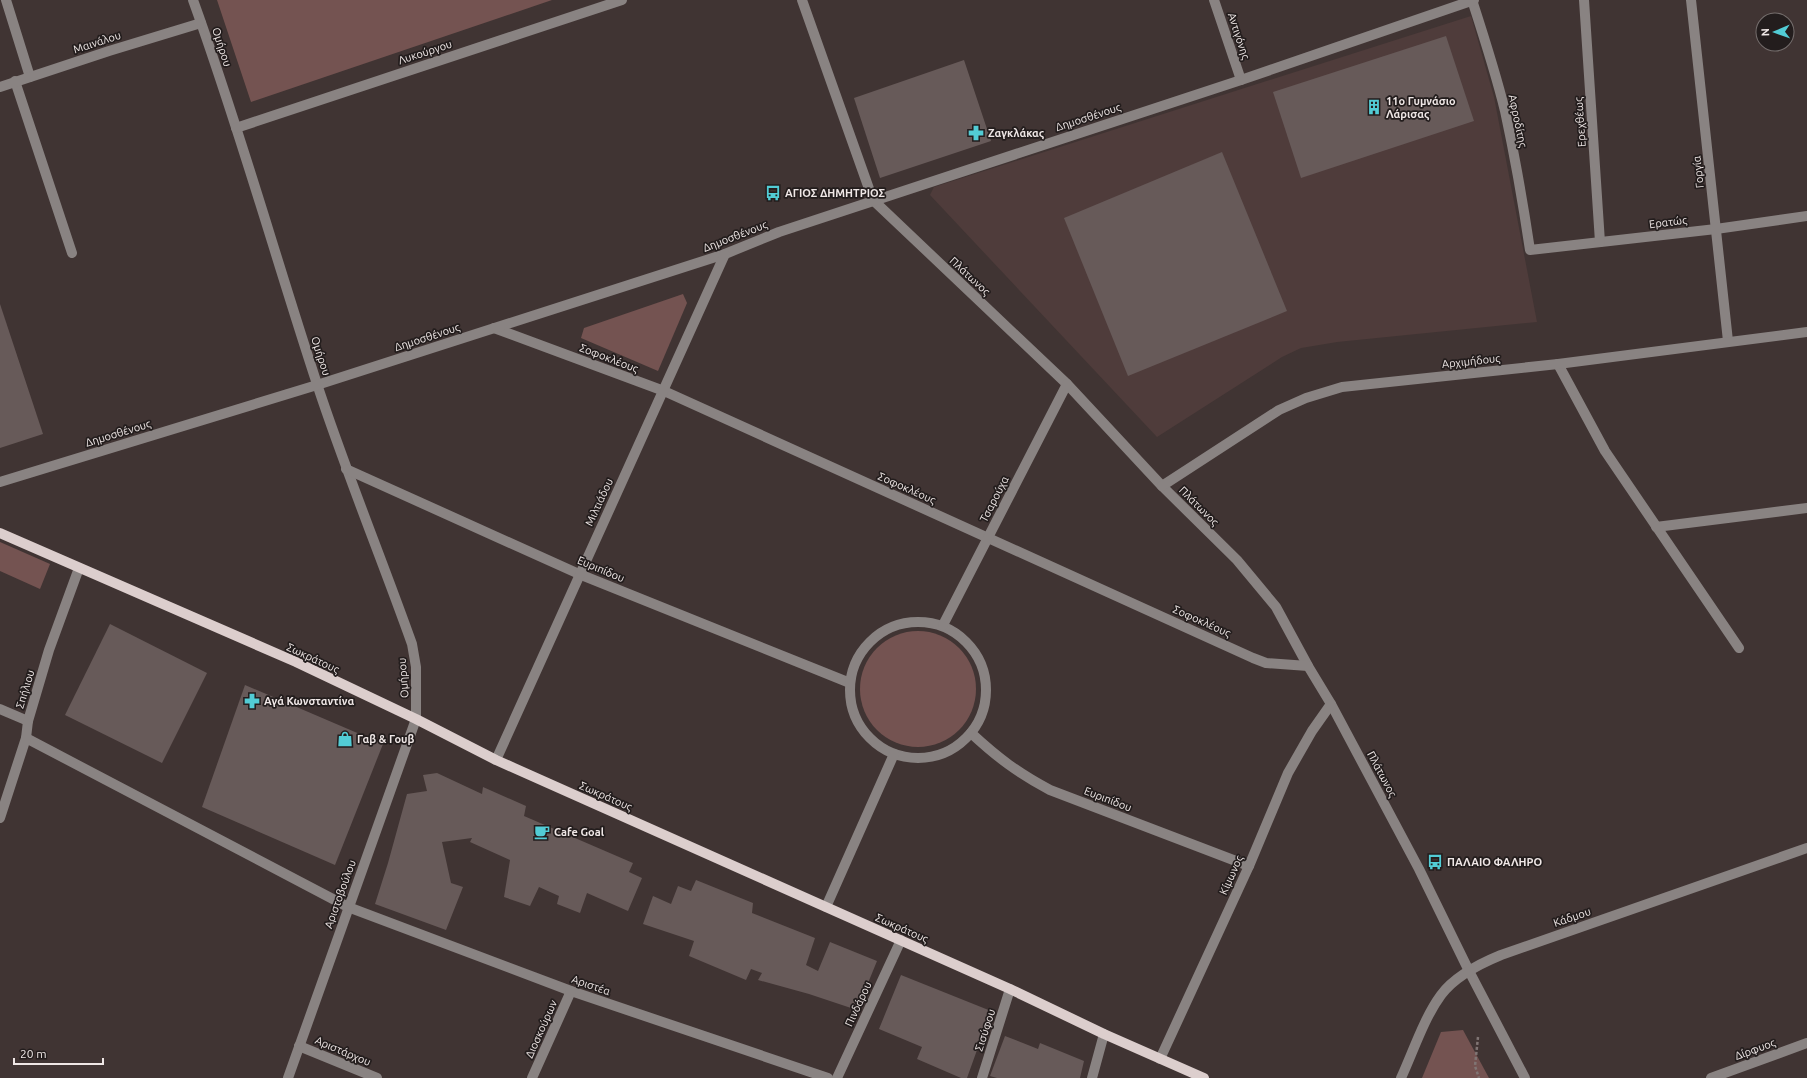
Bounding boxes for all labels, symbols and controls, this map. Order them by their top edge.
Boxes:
street label: Αντιγόνης [1225,11,1252,61]
north arrow [1755,12,1795,52]
street label: Ομήρου [210,26,234,68]
text: N [1759,28,1771,37]
street label: Μαινάλου [72,29,122,55]
street label: Λυκούργου [397,38,453,66]
street label: Αφροδίτης [1506,93,1529,149]
place label: 11ο Γυμνάσιο Λάρισας [1386,95,1456,121]
street label: Ερεχθέως [1572,97,1589,147]
building icon: 11ο Γυμνάσιο Λάρισας [1365,98,1383,116]
street label: Δημοσθένους [1054,101,1122,134]
pharmacy icon: Ζαγκλάκας [967,124,985,142]
place label: Ζαγκλάκας [988,127,1045,140]
street label: Γοργία [1690,155,1706,189]
bus stop icon: ΑΓΙΟΣ ΔΗΜΗΤΡΙΟΣ [764,184,782,202]
place label: ΑΓΙΟΣ ΔΗΜΗΤΡΙΟΣ [785,187,885,199]
street label: Ερατώς [1648,214,1688,231]
street label: Δημοσθένους [701,218,769,255]
street label: Πλάτωνος [947,254,993,298]
street label: Δημοσθένους [393,321,461,354]
street label: Ομήρου [309,335,333,377]
street label: Σοφοκλέους [578,341,640,376]
street label: Αρχιμήδους [1441,352,1501,371]
street label: Δημοσθένους [84,417,152,450]
street label: Σοφοκλέους [876,470,938,507]
street label: Τσαρούχα [977,474,1011,524]
street label: Μιλτιάδου [583,476,615,528]
street label: Πλάτωνος [1176,484,1221,529]
street label: Ευριπίδου [576,554,626,584]
street label: Σοφοκλέους [1171,603,1233,640]
street label: Σωκράτους [284,641,341,676]
street label: Ομήρου [396,657,410,699]
street label: Σπήλιου [13,668,37,710]
pharmacy icon: Αγά Κωνσταντίνα [243,692,261,710]
place label: Αγά Κωνσταντίνα [264,695,354,707]
shop icon: Γαβ & Γουβ [336,730,354,748]
place label: Γαβ & Γουβ [357,733,415,745]
street label: Πλάτωνος [1364,749,1399,800]
street label: Σωκράτους [577,779,634,814]
street label: Ευριπίδου [1082,784,1134,814]
cafe icon: Cafe Goal [533,823,551,841]
place label: Cafe Goal [554,826,605,838]
street label: Κίμωνος [1217,853,1246,897]
bus stop icon: ΠΑΛΑΙΟ ΦΑΛΗΡΟ [1426,853,1444,871]
place label: ΠΑΛΑΙΟ ΦΑΛΗΡΟ [1447,856,1543,868]
street label: Αριστοβούλου [322,858,358,930]
street label: Κάδμου [1552,905,1592,929]
street label: Σωκράτους [873,911,930,946]
street label: Αριστέα [570,973,612,997]
street label: Πινδάρου [842,980,874,1028]
street label: Διοσκούρων [523,998,559,1060]
street label: Σισύφου [973,1007,997,1053]
street label: Αριστάρχου [313,1034,373,1068]
street label: Δίρφυος [1733,1036,1777,1063]
scale bar [14,1040,103,1066]
text: 20 m [20,1047,47,1060]

